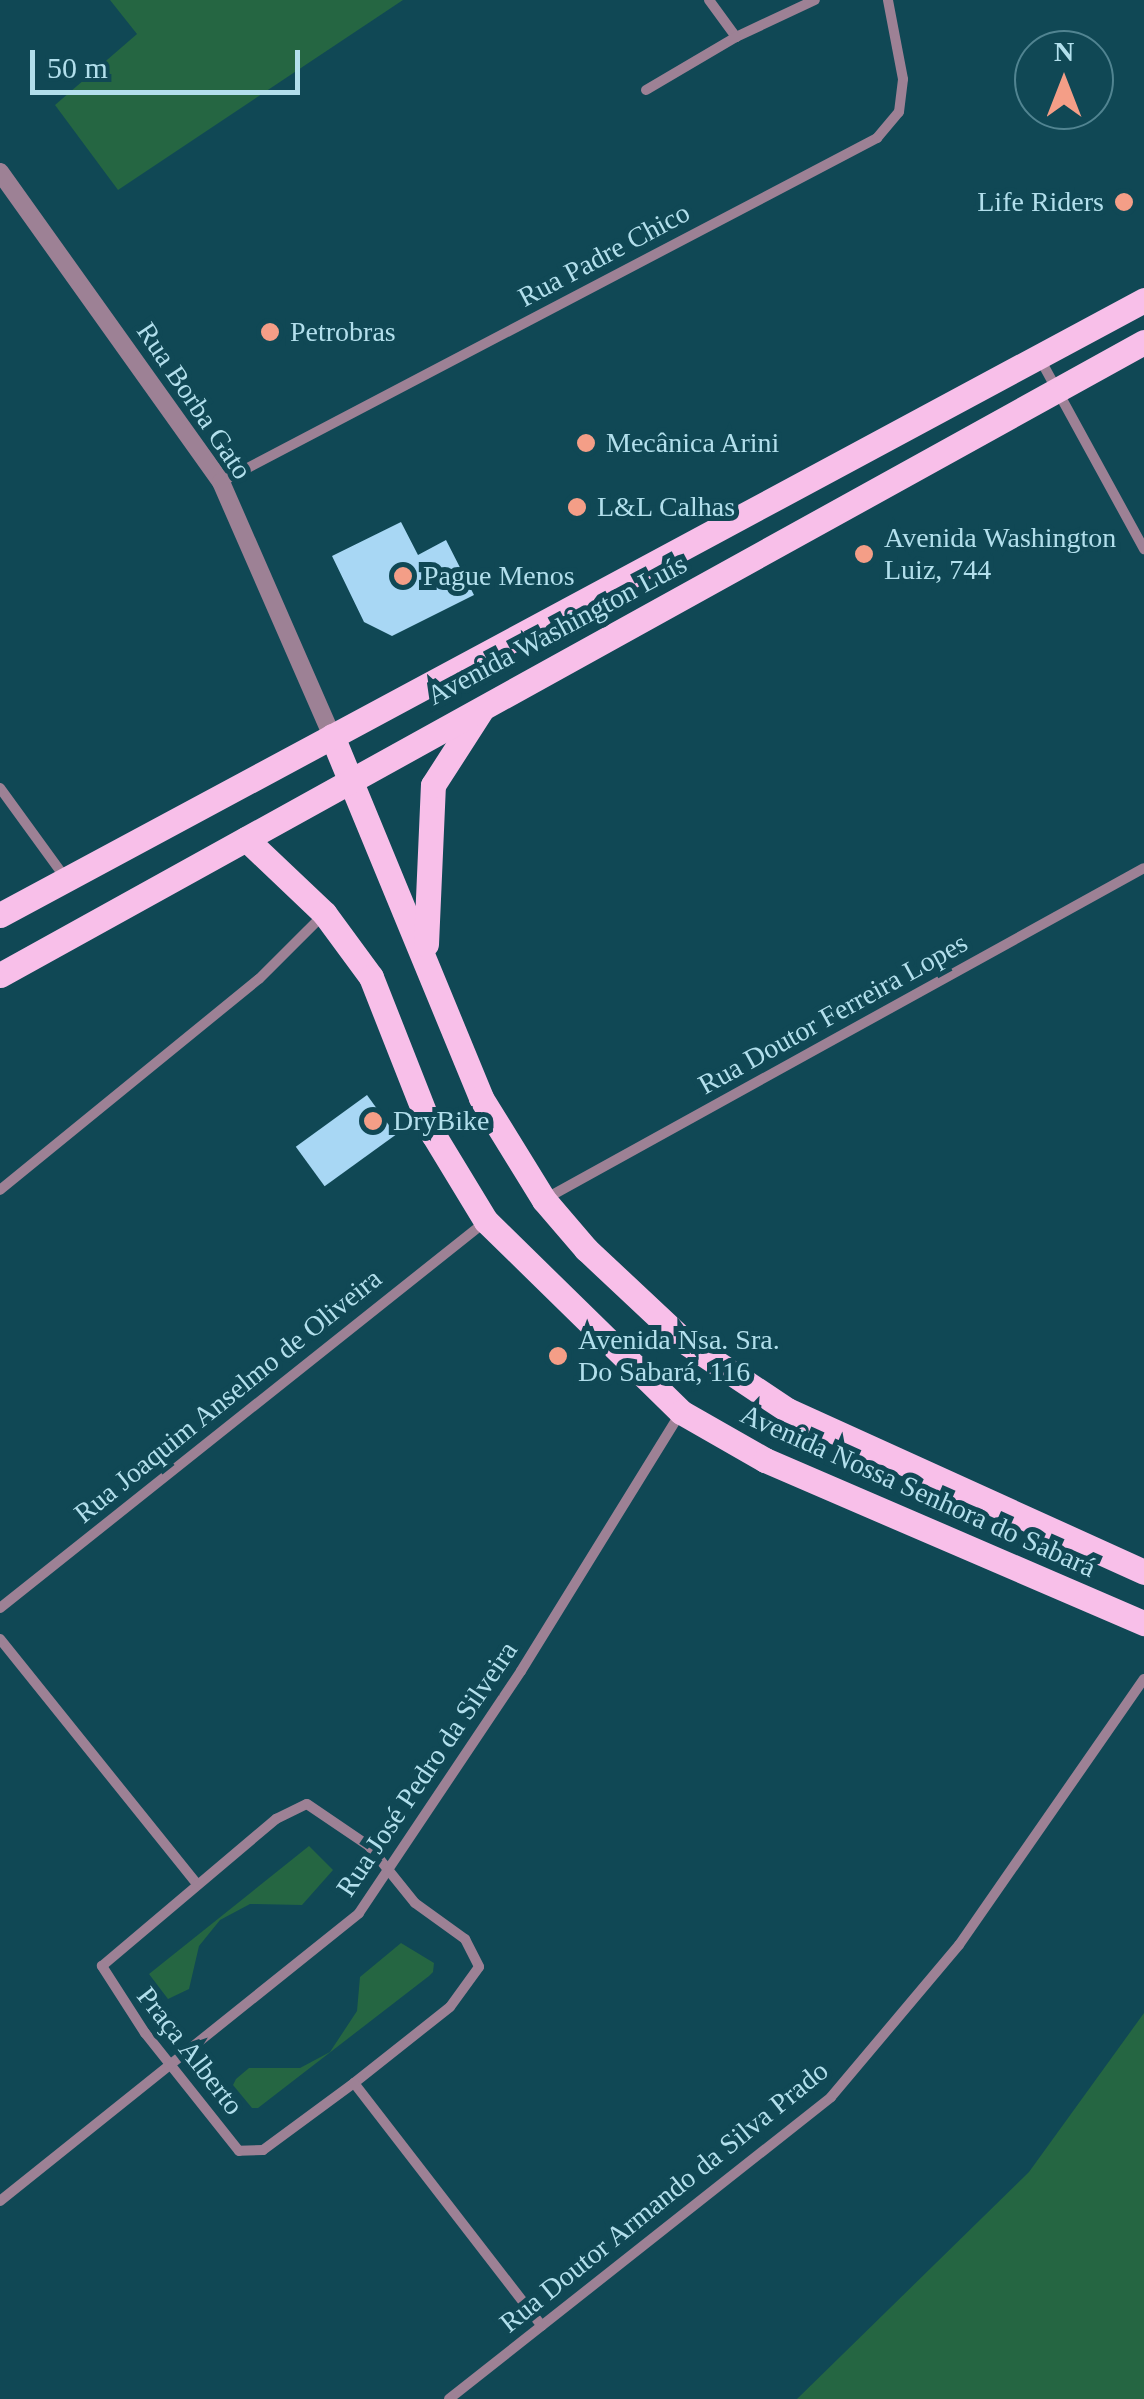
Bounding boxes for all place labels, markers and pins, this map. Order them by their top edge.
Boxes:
place label: Life Riders [977,185,1104,219]
marker: Life Riders [1113,191,1135,213]
place label: Petrobras [290,315,396,349]
marker: Petrobras [259,321,281,343]
place label: Mecânica Arini [606,426,781,460]
marker: Mecânica Arini [575,432,597,454]
place label: L&L Calhas [597,490,736,524]
marker: L&L Calhas [566,496,588,518]
place label: Avenida Washington Luiz, 744 [884,521,1117,587]
marker: Avenida Washington Luiz, 744 [853,543,875,565]
place label: Pague Menos [423,559,575,593]
marker: Pague Menos [392,565,414,587]
place label: DryBike [393,1104,489,1138]
marker: DryBike [362,1110,384,1132]
place label: Avenida Nsa. Sra. Do Sabará, 116 [578,1323,780,1389]
marker: Avenida Nsa. Sra. Do Sabará, 116 [547,1345,569,1367]

